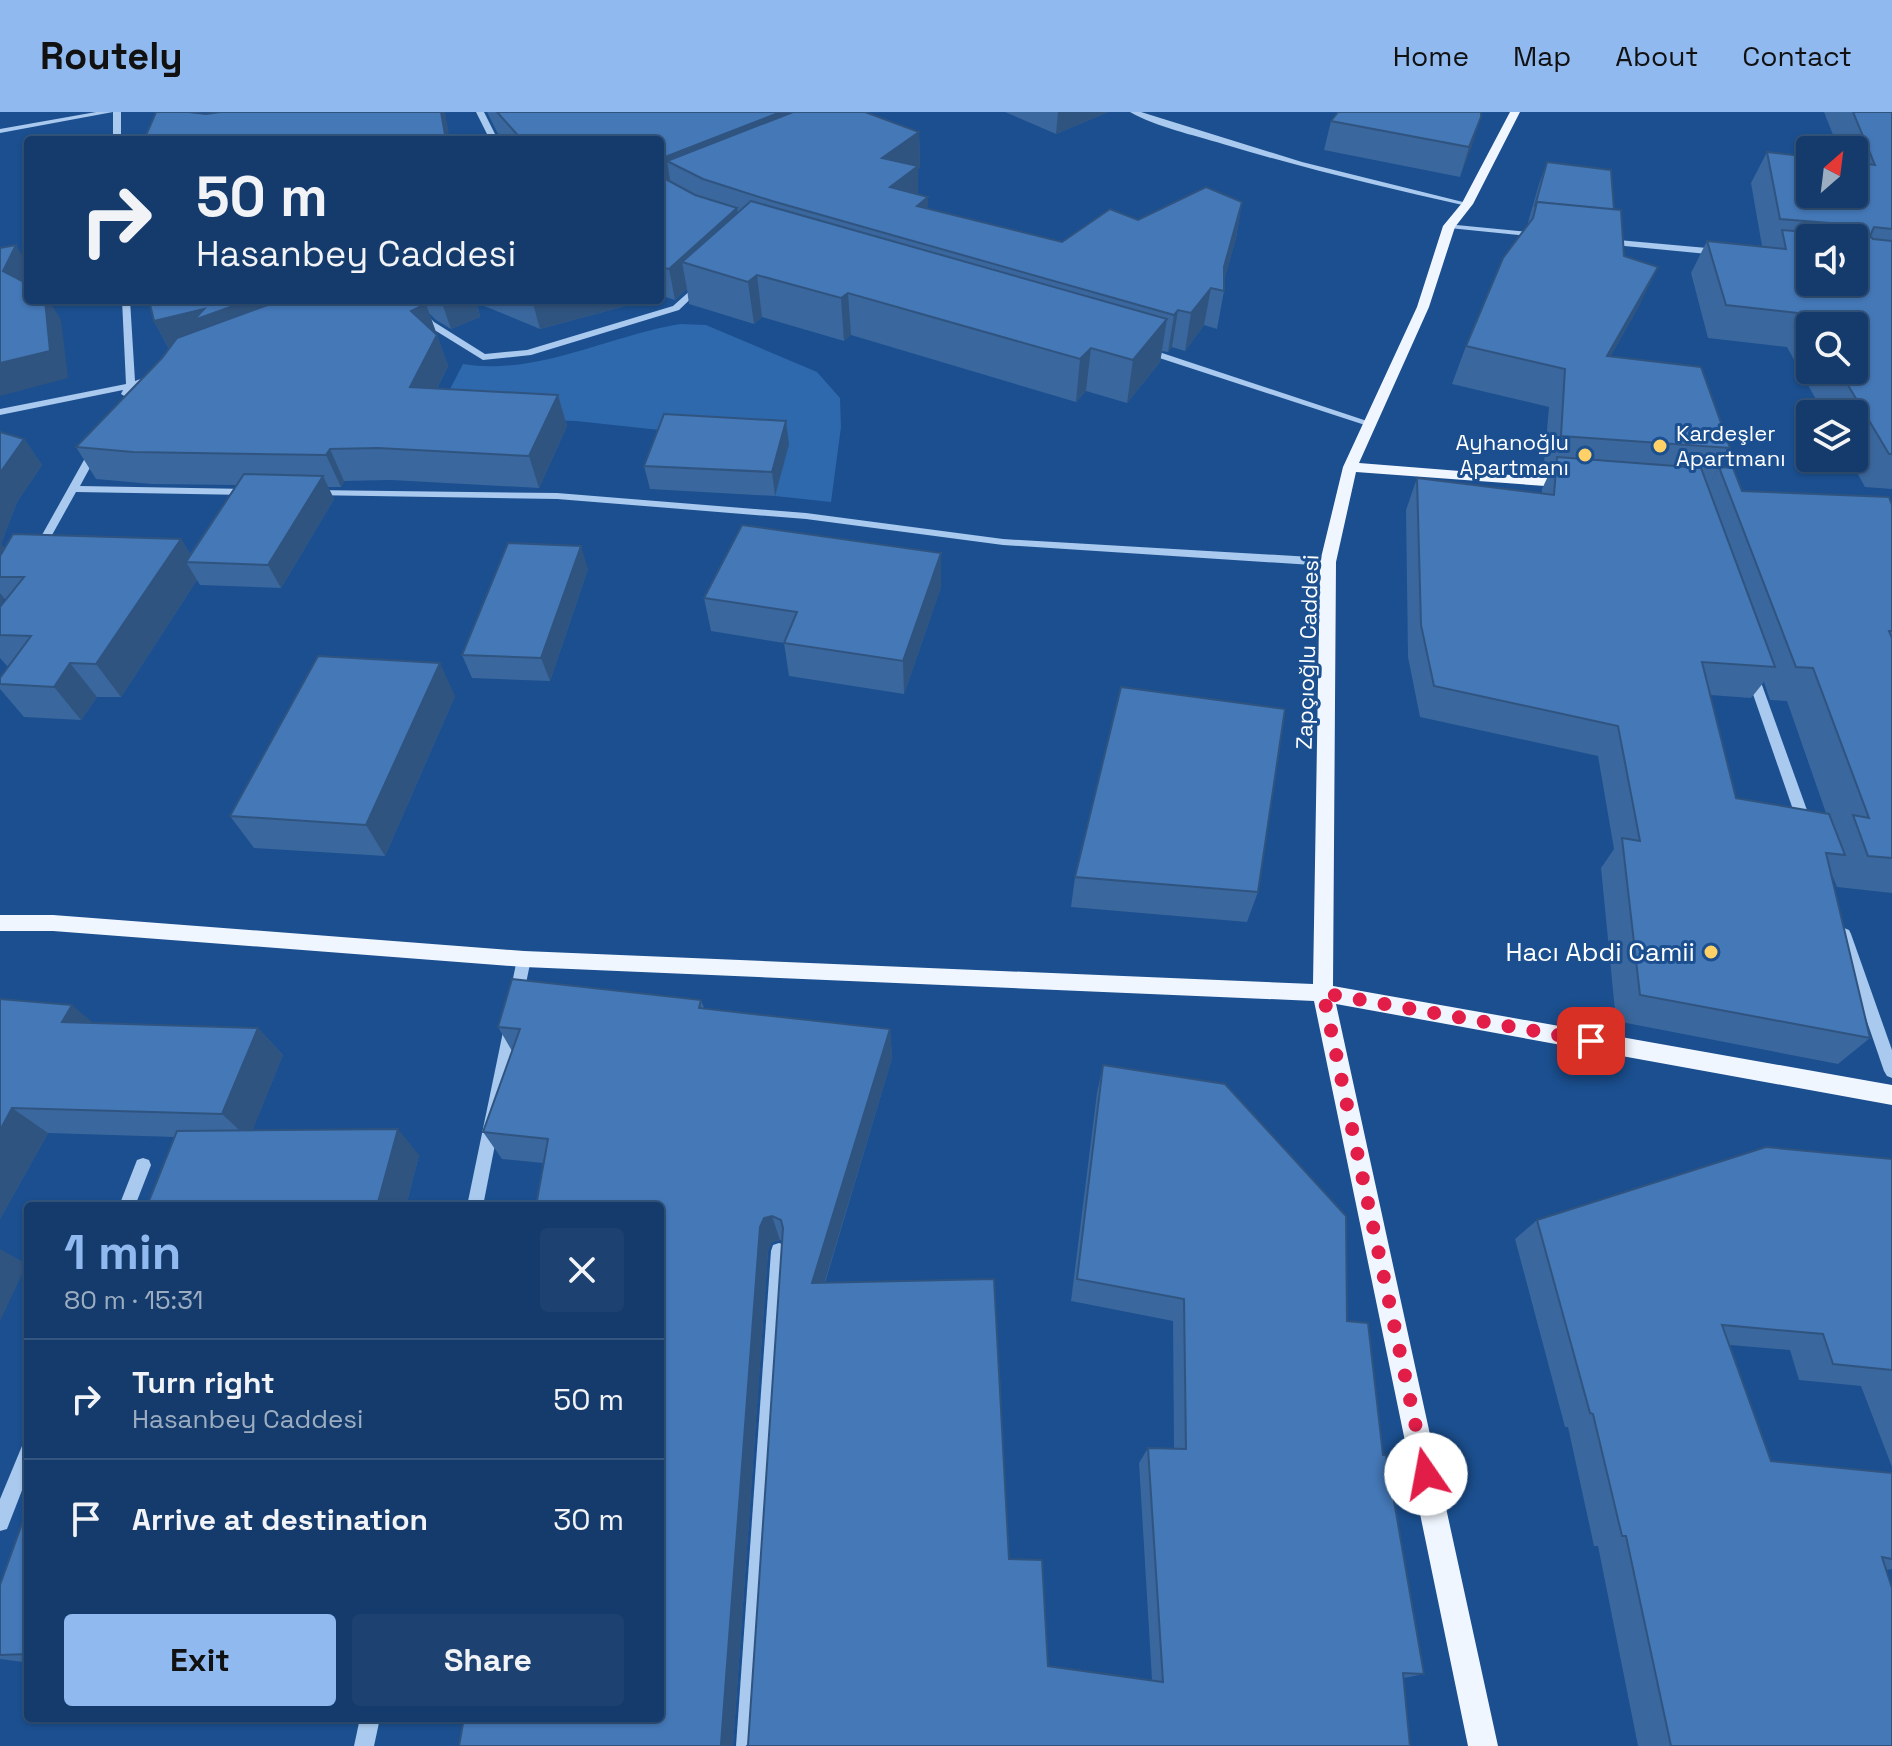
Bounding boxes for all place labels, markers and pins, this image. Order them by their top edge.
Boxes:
place label: Kardeşler Apartmanı [1676,419,1786,472]
place label: Ayhanoğlu Apartmanı [1455,428,1569,481]
marker: Kardeşler Apartmanı [1651,437,1669,455]
marker: Ayhanoğlu Apartmanı [1576,446,1594,464]
place label: Hacı Abdi Camii [1505,935,1695,969]
marker: Hacı Abdi Camii [1702,943,1720,961]
pin [1557,1007,1625,1075]

